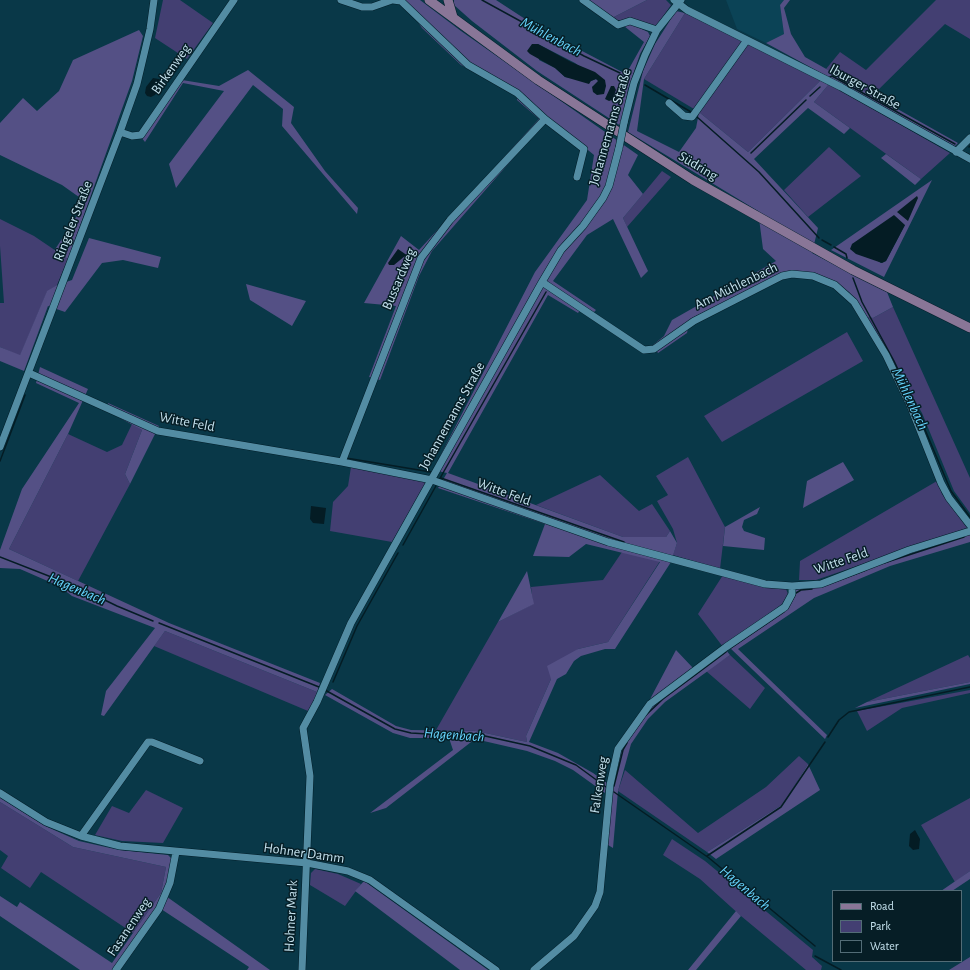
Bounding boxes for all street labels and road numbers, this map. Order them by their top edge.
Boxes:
street label: Birkenweg [148,41,194,97]
street label: Iburger Straße [827,61,903,113]
street label: Johannemanns Straße [585,67,635,187]
street label: Südring [675,148,721,184]
street label: Ringeler Straße [50,179,96,263]
street label: Bussardweg [378,246,420,312]
street label: Am Mühlenbach [692,259,780,313]
street label: Johannemanns Straße [415,359,489,473]
street label: Witte Feld [158,408,216,436]
street label: Witte Feld [475,475,533,509]
street label: Witte Feld [812,544,870,578]
street label: Falkenweg [586,755,612,815]
street label: Hohner Damm [263,839,345,867]
street label: Hohner Mark [281,880,301,952]
street label: Fasanenweg [103,895,155,959]

